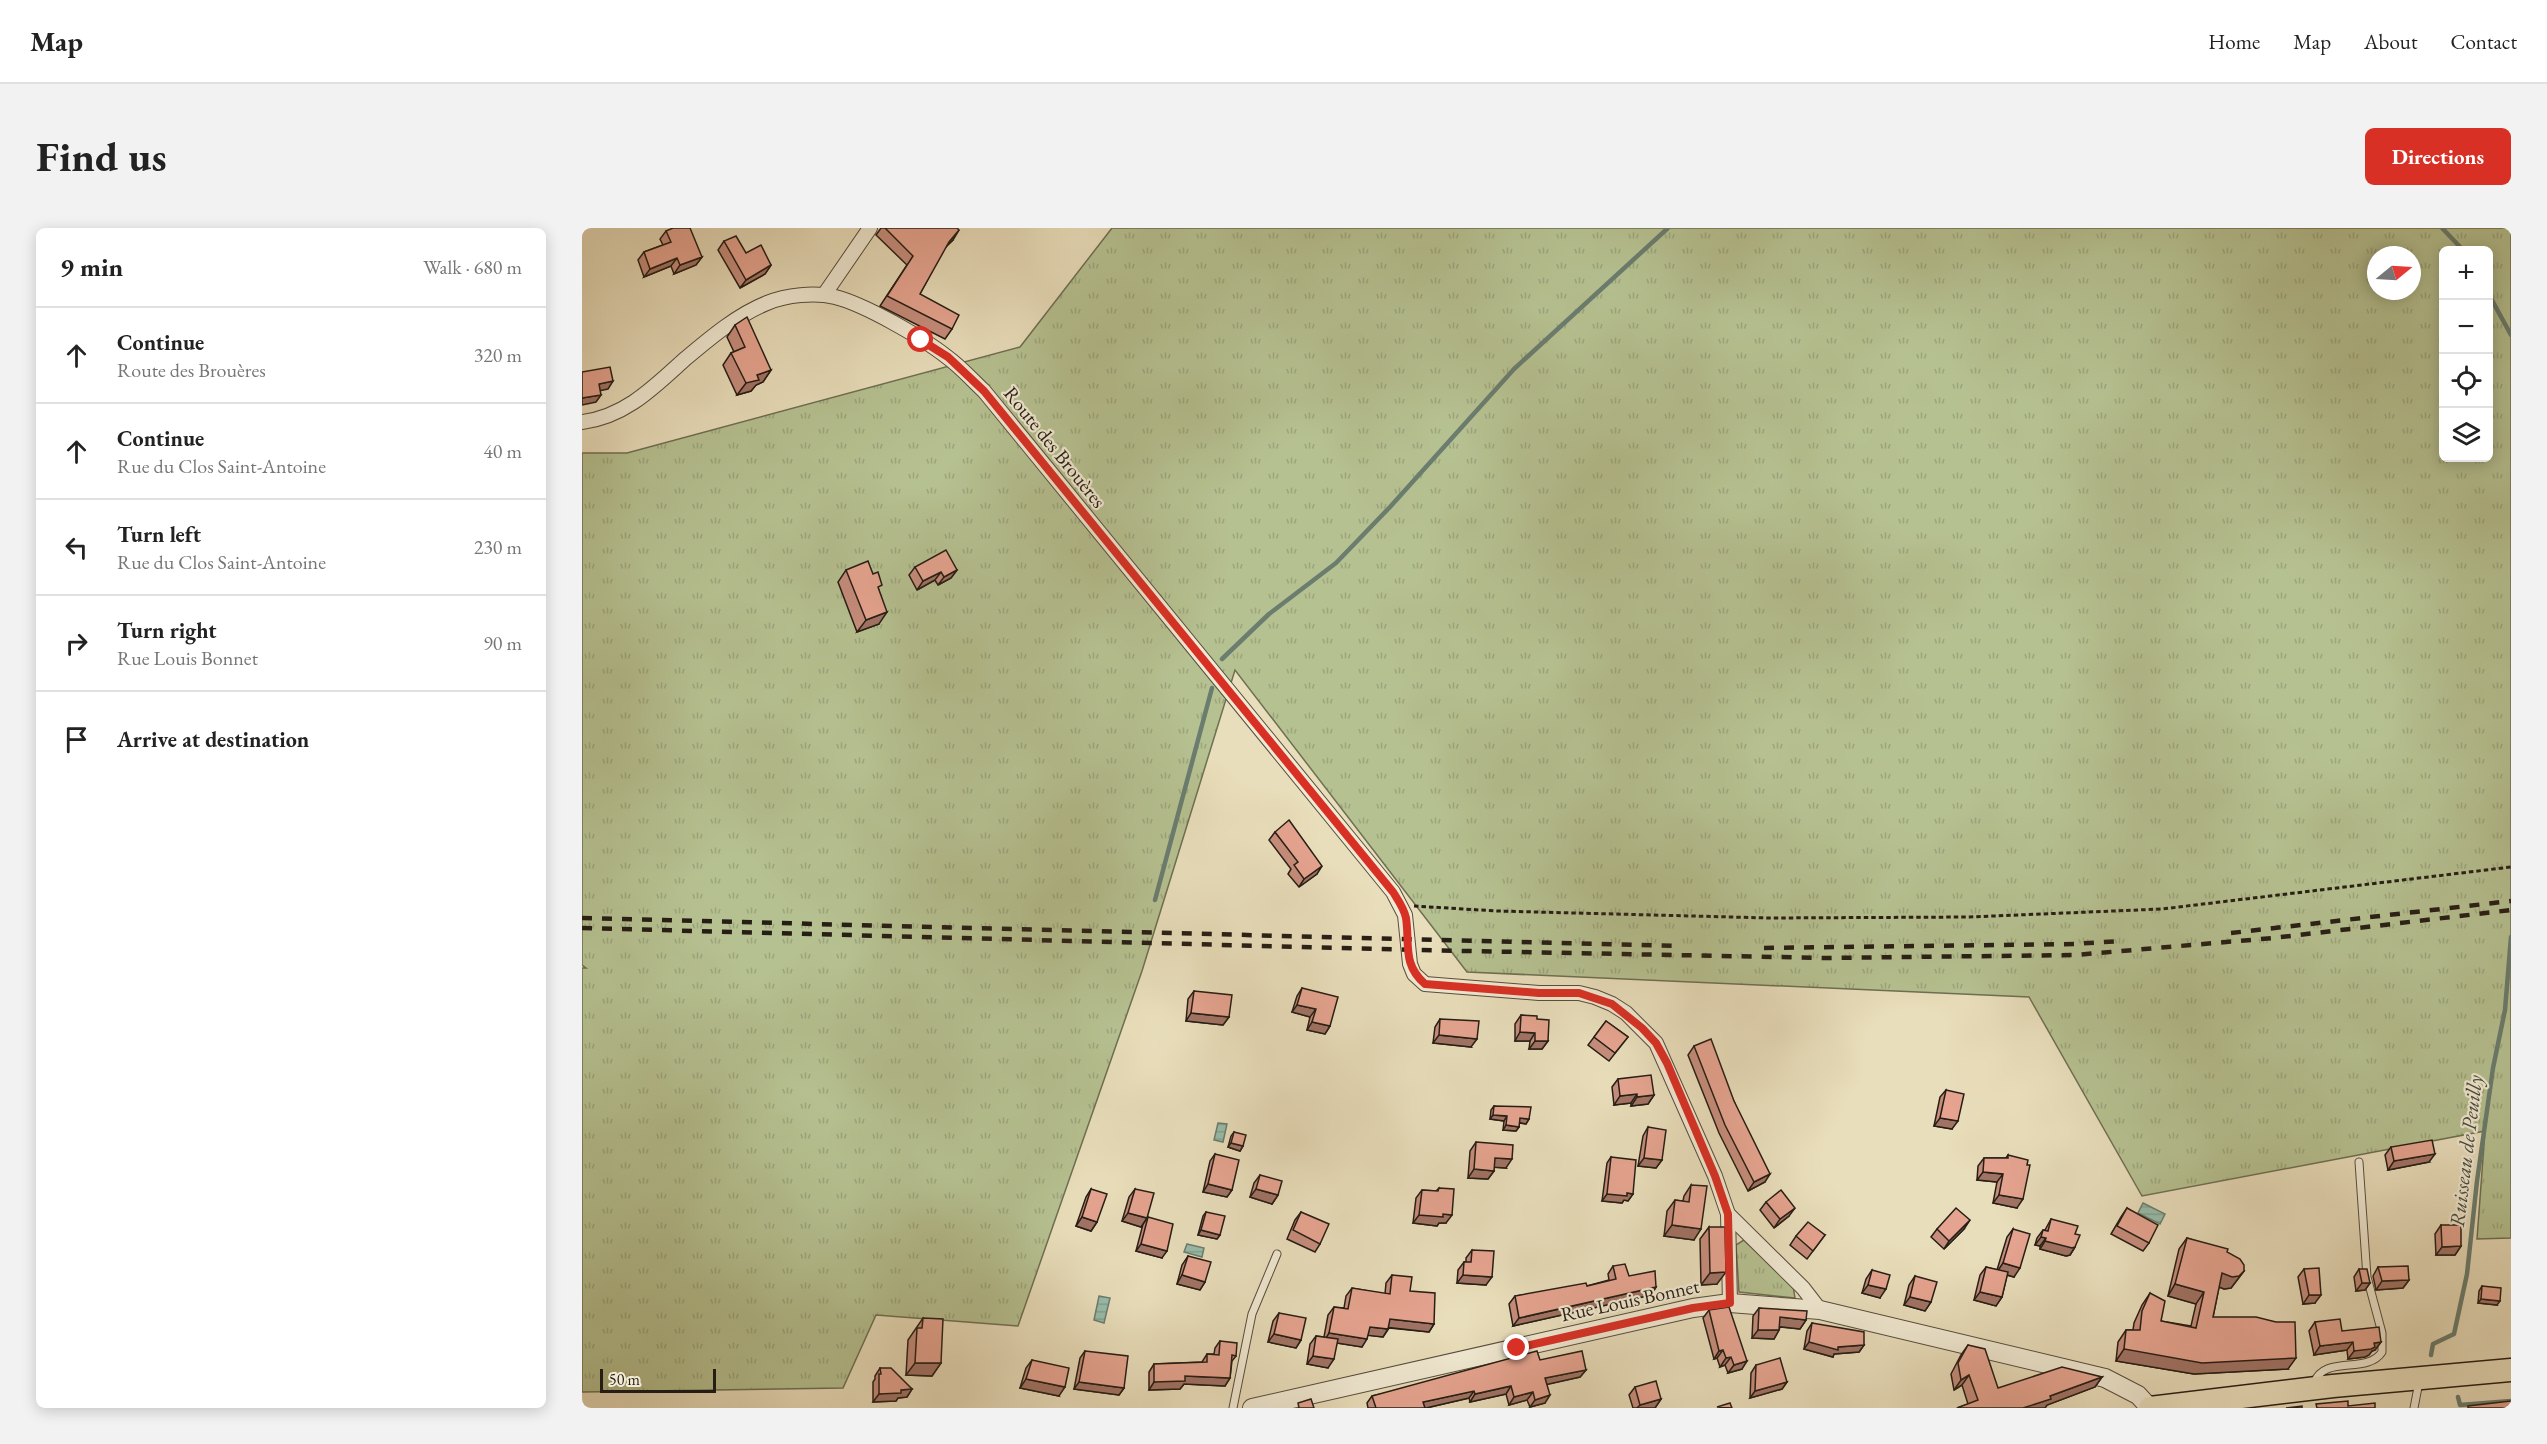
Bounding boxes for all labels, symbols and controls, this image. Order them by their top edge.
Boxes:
text: Map [30,23,83,59]
text: Home [2208,28,2260,55]
text: Map [2293,28,2331,55]
text: About [2364,28,2417,55]
text: Contact [2450,28,2517,55]
button: Directions [2365,128,2511,185]
text: Find us [36,129,167,184]
north arrow [2367,246,2421,300]
map controls [2439,246,2493,462]
button: + [2439,246,2493,300]
text: 9 min [60,250,123,284]
text: Walk · 680 m [423,254,522,280]
button: − [2439,300,2493,354]
route start [907,326,933,352]
text: Continue [117,328,204,357]
icon: ahead [60,339,93,372]
text: 320 m [474,342,522,368]
button: locate [2439,354,2493,408]
text: Route des Brouères [117,357,266,383]
street label: Route des Brouères [998,381,1112,513]
button: layers [2439,408,2493,462]
text: Continue [117,424,204,453]
icon: ahead [60,435,93,468]
text: 40 m [483,438,522,464]
text: Rue du Clos Saint-Antoine [117,453,326,479]
text: Turn left [117,520,201,549]
icon: left [60,531,93,564]
text: 230 m [474,534,522,560]
text: Rue du Clos Saint-Antoine [117,549,326,575]
text: Turn right [117,616,216,645]
icon: right [60,627,93,660]
text: 90 m [483,630,522,656]
text: Rue Louis Bonnet [117,645,258,671]
icon: arrive [60,723,93,756]
text: Arrive at destination [117,725,309,754]
water label: Ruisseau de Peuilly [2443,1073,2488,1228]
street label: Rue Louis Bonnet [1558,1272,1702,1327]
route end [1503,1334,1529,1360]
scale bar [600,1366,716,1394]
text: 50 m [609,1369,640,1390]

